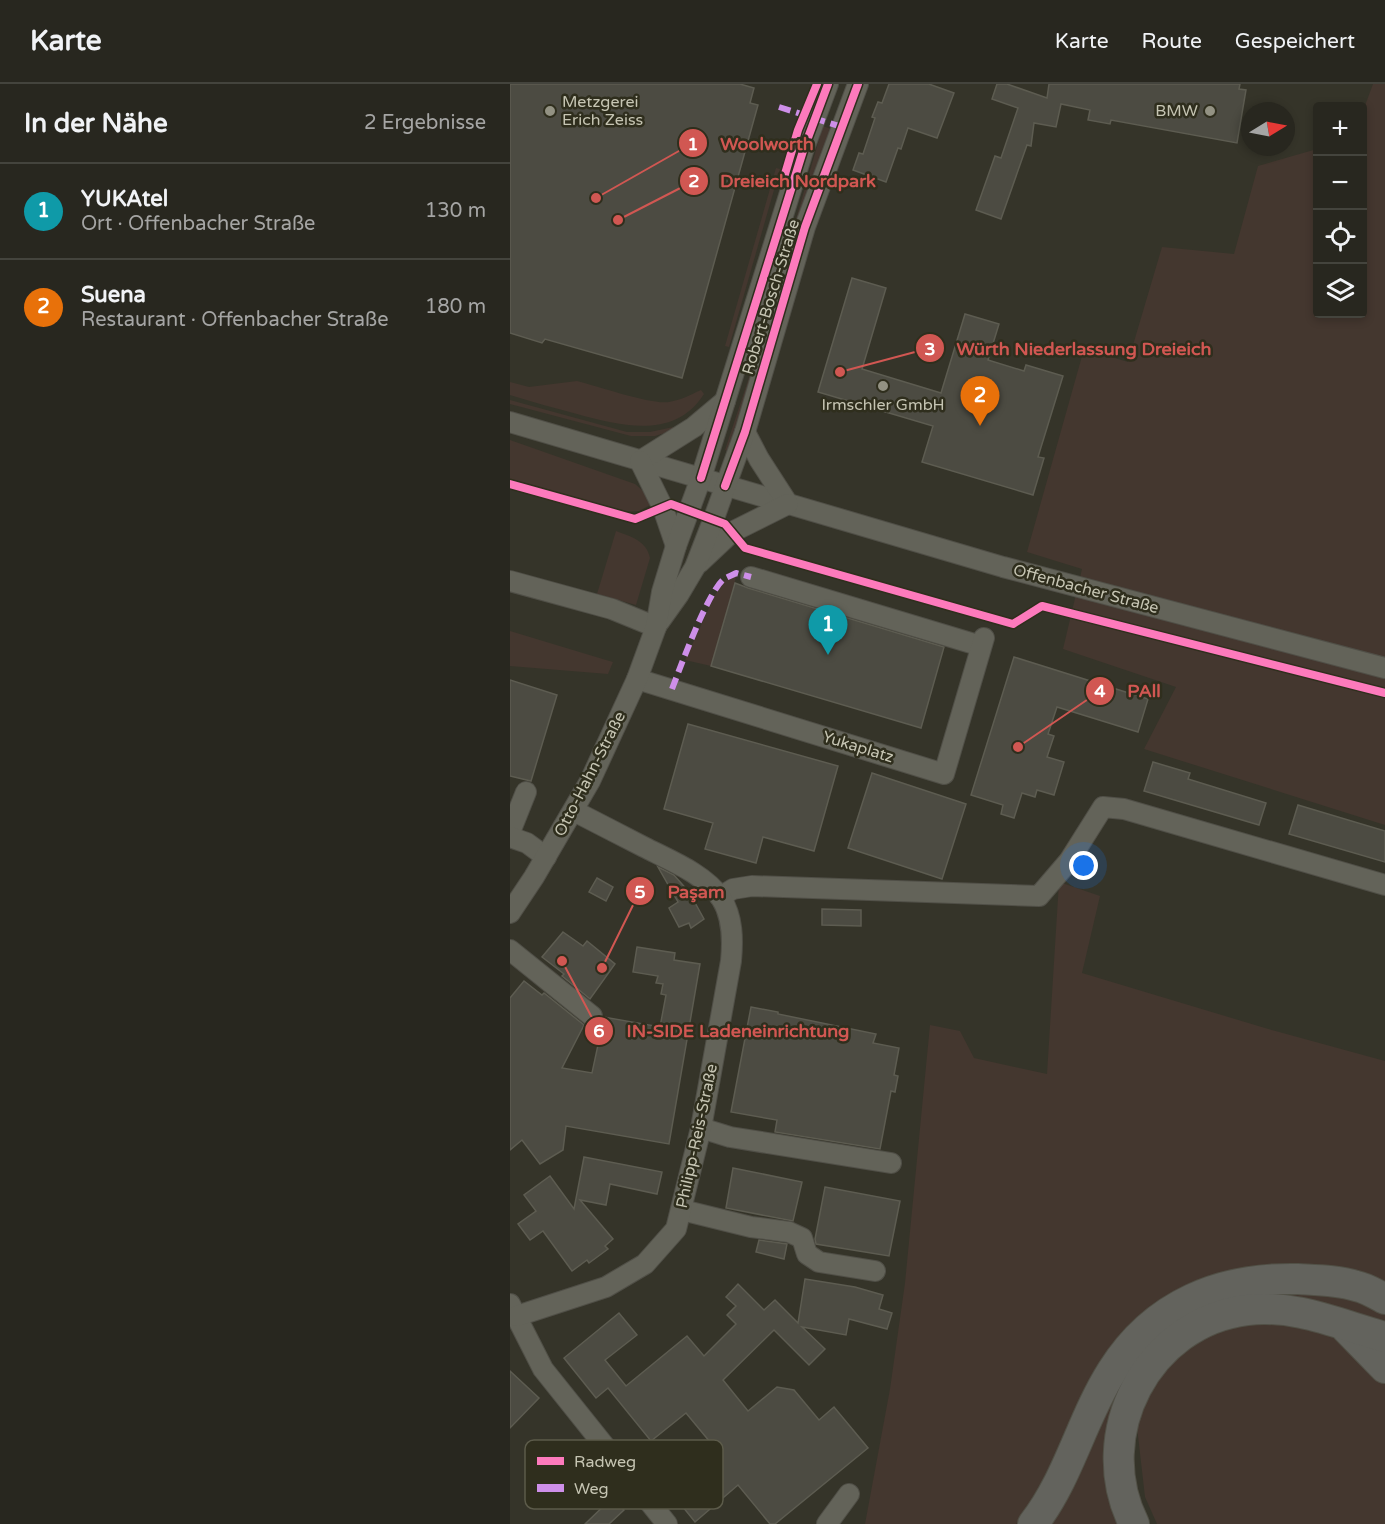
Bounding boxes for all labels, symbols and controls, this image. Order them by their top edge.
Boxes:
text: Karte [30,24,102,58]
text: Karte [1055,29,1109,54]
text: Route [1142,29,1202,54]
text: Gespeichert [1235,29,1355,54]
place label: Metzgerei Erich Zeiss [562,92,643,130]
place label: BMW [1155,101,1198,121]
north arrow [1241,102,1295,156]
map controls [1313,102,1367,318]
button: + [1313,102,1367,156]
marker: Metzgerei Erich Zeiss [543,104,557,118]
marker: BMW [1203,104,1217,118]
text: In der Nähe [24,108,168,139]
text: 2 Ergebnisse [364,111,486,135]
callout: Woolworth [678,125,825,161]
text: 1 [687,133,699,155]
text: Woolworth [720,133,814,155]
button: − [1313,156,1367,210]
callout: Dreieich Nordpark [679,163,888,199]
text: 2 [688,170,700,192]
text: Dreieich Nordpark [720,170,876,192]
text: YUKAtel [81,186,168,212]
text: 1 [37,199,50,223]
text: 130 m [425,199,486,223]
button: locate [1313,210,1367,264]
text: Ort · Offenbacher Straße [81,212,315,236]
street label: Robert-Bosch-Straße [738,217,804,377]
button: layers [1313,264,1367,318]
text: Suena [81,282,146,308]
text: 2 [37,295,50,319]
text: 180 m [425,295,486,319]
text: Restaurant · Offenbacher Straße [81,308,389,332]
callout: Würth Niederlassung Dreieich [915,330,1224,366]
text: 3 [924,338,936,360]
text: Würth Niederlassung Dreieich [957,338,1211,360]
pin: 2 [960,376,1000,426]
marker: Irmschler GmbH [876,379,890,393]
place label: Irmschler GmbH [821,395,945,415]
street label: Offenbacher Straße [1011,560,1161,618]
pin: 1 [808,606,848,655]
callout: PAll [1085,673,1172,709]
text: 4 [1094,680,1106,702]
text: PAll [1127,680,1161,702]
street label: Otto-Hahn-Straße [550,708,630,840]
street label: Yukaplatz [820,727,896,767]
your location [1069,851,1098,880]
callout: Paşam [625,873,736,909]
text: 5 [634,881,646,903]
text: Paşam [667,881,725,903]
callout: IN-SIDE Ladeneinrichtung [584,1013,861,1049]
text: 6 [593,1020,605,1042]
text: IN-SIDE Ladeneinrichtung [627,1020,849,1042]
street label: Philipp-Reis-Straße [672,1062,722,1210]
legend [525,1440,723,1509]
text: Radweg [574,1452,636,1472]
text: Weg [574,1479,609,1499]

